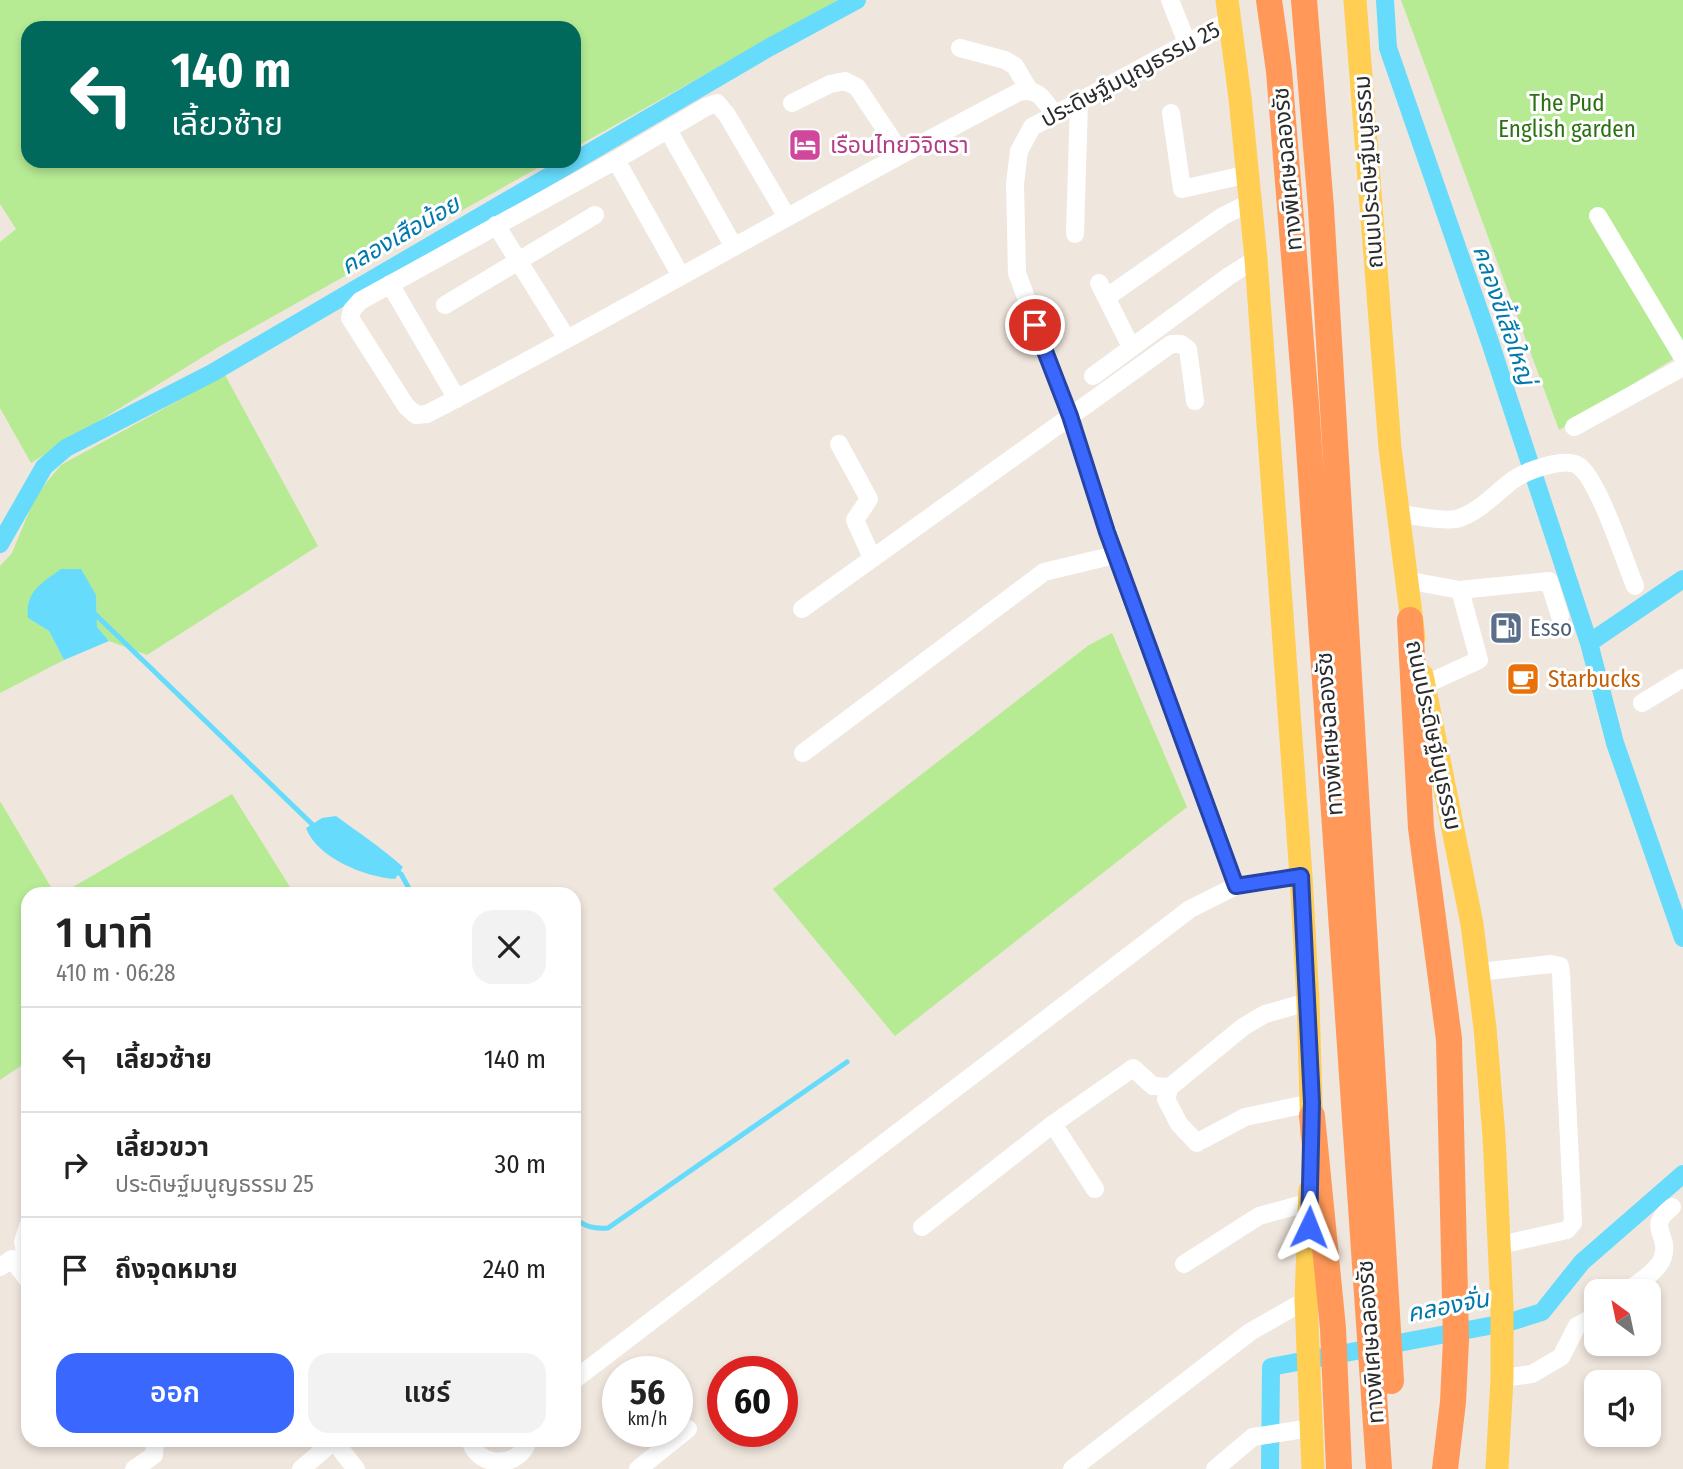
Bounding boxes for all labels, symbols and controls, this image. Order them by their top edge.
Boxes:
street label: ประดิษฐ์มนูญธรรม 25 [1036,15,1225,134]
text: 140 m [171,41,291,100]
icon: left [56,49,147,140]
street label: ถนนประดิษฐ์มนูธรรม [1347,74,1390,270]
street label: ทางพิเศษฉลองรัช [1266,86,1308,252]
park label: The Pud English garden [1498,89,1636,143]
text: เลี้ยวซ้าย [171,105,283,143]
hotel icon: เรือนไทยวิจิตรา [786,126,824,164]
place label: เรือนไทยวิจิตรา [830,131,968,159]
water label: คลองเสือน้อย [336,189,466,280]
water label: คลองขี้เสือใหญ่ [1467,241,1545,391]
pin [1005,295,1065,355]
icon: arrive [1016,306,1054,344]
fuel station icon: Esso [1487,609,1525,647]
place label: Esso [1530,614,1572,642]
street label: ถนนประดิษฐ์มนูธรรม [1399,637,1468,833]
street label: ทางพิเศษฉลองรัช [1309,651,1349,817]
cafe icon: Starbucks [1504,660,1542,698]
place label: Starbucks [1548,665,1641,693]
text: 1 นาที [56,908,153,958]
button: close [472,910,546,984]
text: 410 m · 06:28 [56,959,176,987]
icon: left [56,1041,94,1079]
text: เลี้ยวซ้าย [115,1044,212,1075]
text: 140 m [484,1044,546,1075]
text: เลี้ยวขวา [115,1132,209,1163]
icon: right [56,1146,94,1184]
text: 30 m [495,1149,546,1180]
text: ประดิษฐ์มนูญธรรม 25 [115,1170,314,1198]
position arrow [1272,1190,1346,1264]
icon: arrive [56,1251,94,1289]
text: ถึงจุดหมาย [115,1254,238,1285]
text: 240 m [483,1254,546,1285]
street label: ทางพิเศษฉลองรัช [1350,1259,1390,1425]
north arrow [1584,1279,1661,1356]
map controls [1584,1279,1661,1447]
water label: คลองจั่น [1404,1283,1492,1328]
button: ออก [56,1353,294,1433]
button: แชร์ [308,1353,546,1433]
speed limit sign: 60 [707,1356,798,1447]
button: sound [1584,1370,1661,1447]
text: 56 [630,1371,665,1413]
text: km/h [627,1408,668,1430]

